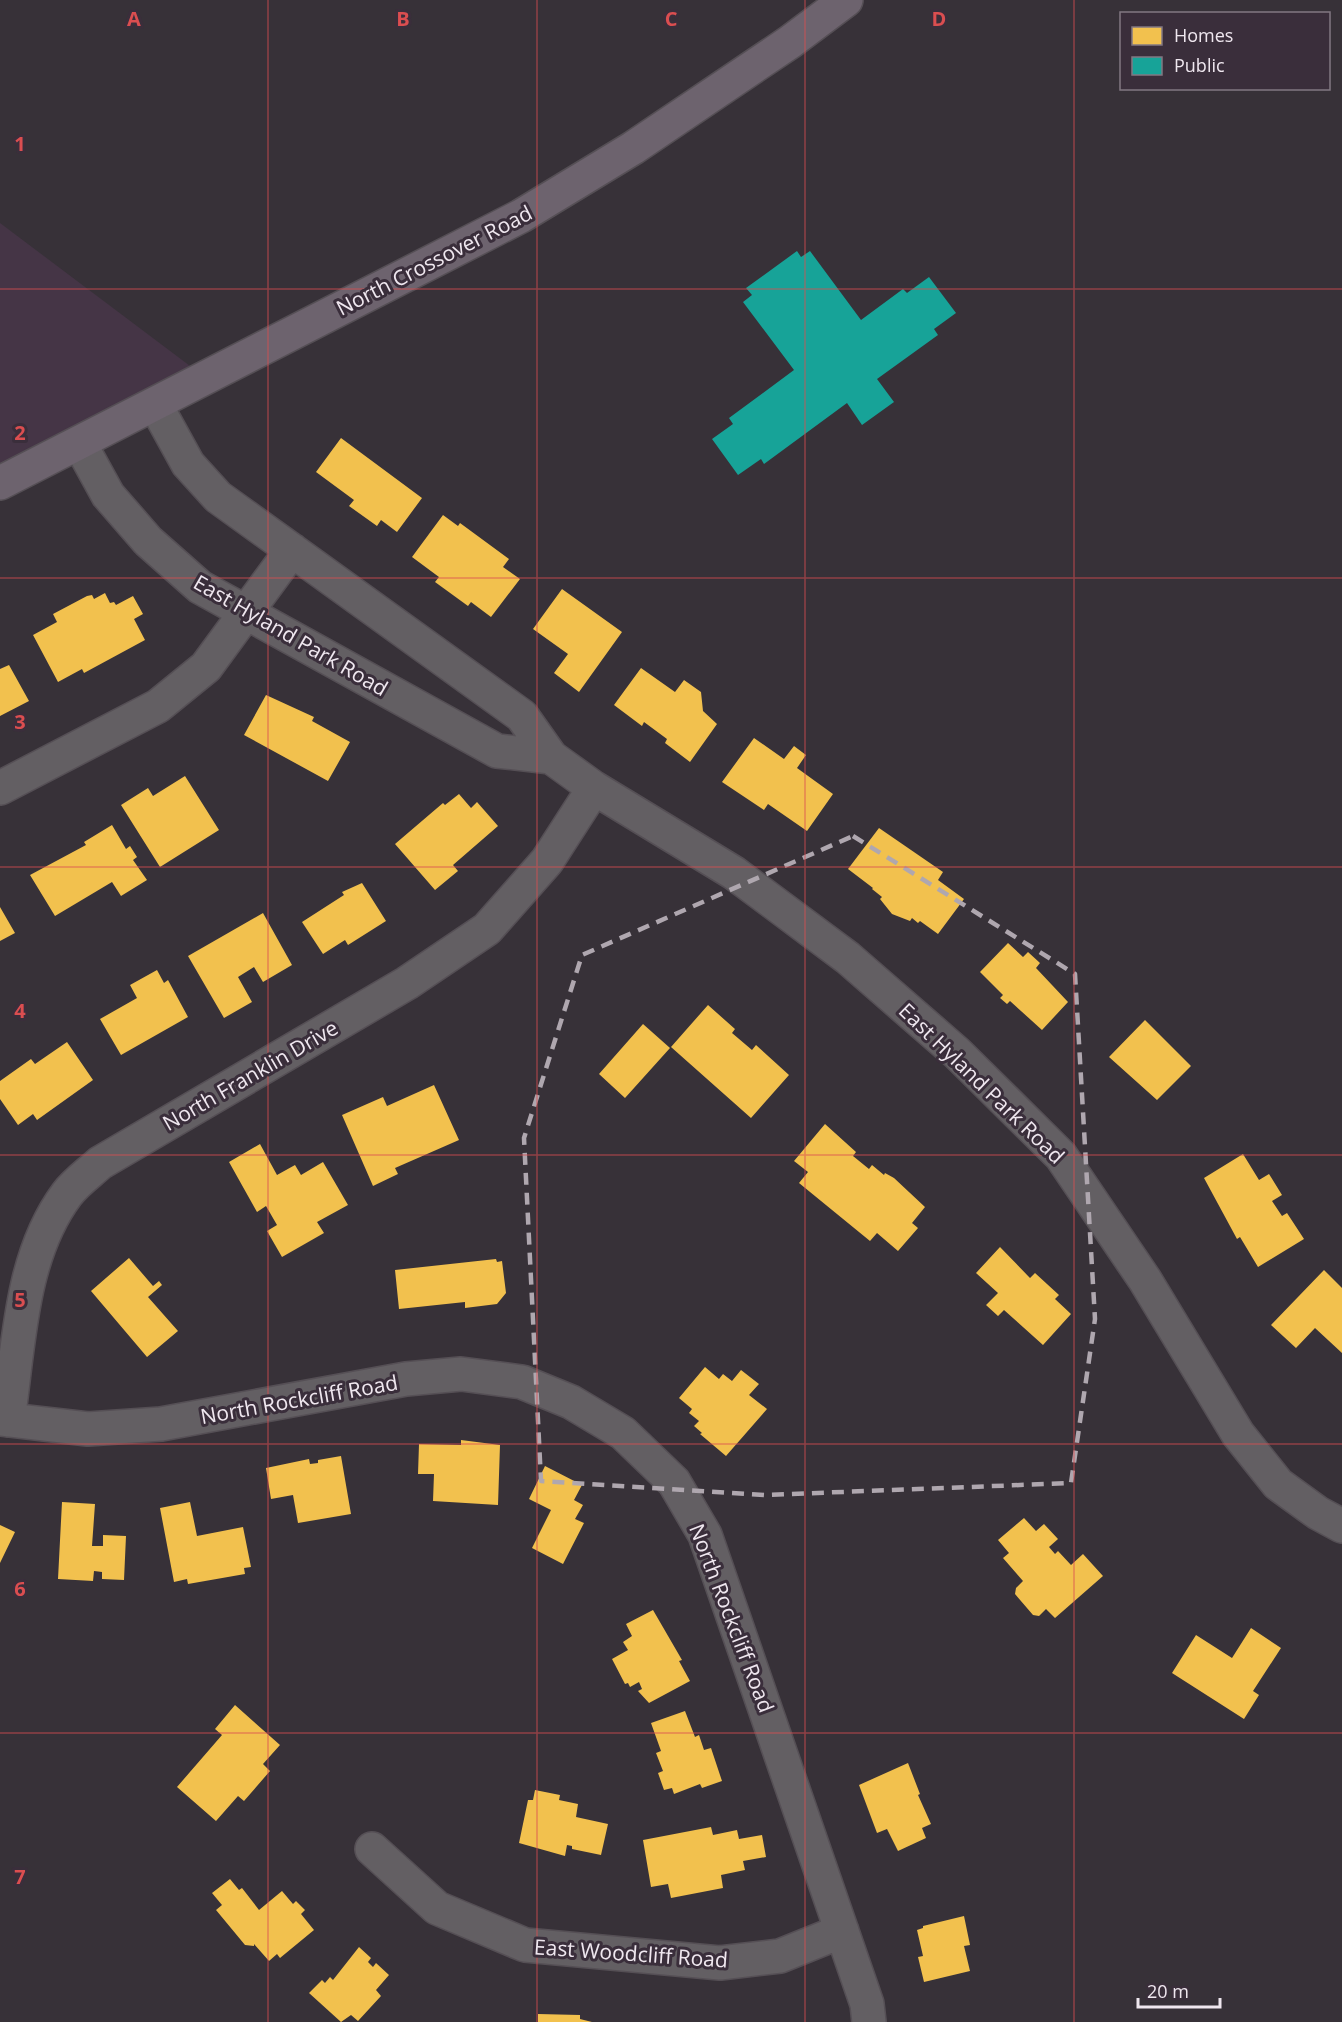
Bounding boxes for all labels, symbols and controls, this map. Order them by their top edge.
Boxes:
text: A [127,5,141,32]
text: B [396,5,410,32]
text: C [665,5,678,32]
text: D [932,5,946,32]
legend [1120,12,1330,90]
text: Homes [1174,23,1233,47]
text: Public [1174,53,1225,77]
text: 1 [14,130,26,157]
street label: North Crossover Road [331,198,537,322]
text: 2 [14,419,26,446]
street label: East Hyland Park Road [189,568,393,702]
text: 3 [14,708,26,735]
text: 4 [14,997,26,1024]
street label: East Hyland Park Road [893,997,1071,1169]
street label: North Franklin Drive [157,1013,343,1137]
text: 5 [14,1286,26,1313]
street label: North Rockcliff Road [198,1368,400,1430]
street label: North Rockcliff Road [683,1520,781,1716]
text: 6 [14,1575,26,1602]
text: 7 [14,1863,26,1890]
street label: East Woodcliff Road [533,1932,729,1974]
scale bar [1138,1971,1220,2009]
text: 20 m [1147,1979,1189,2003]

